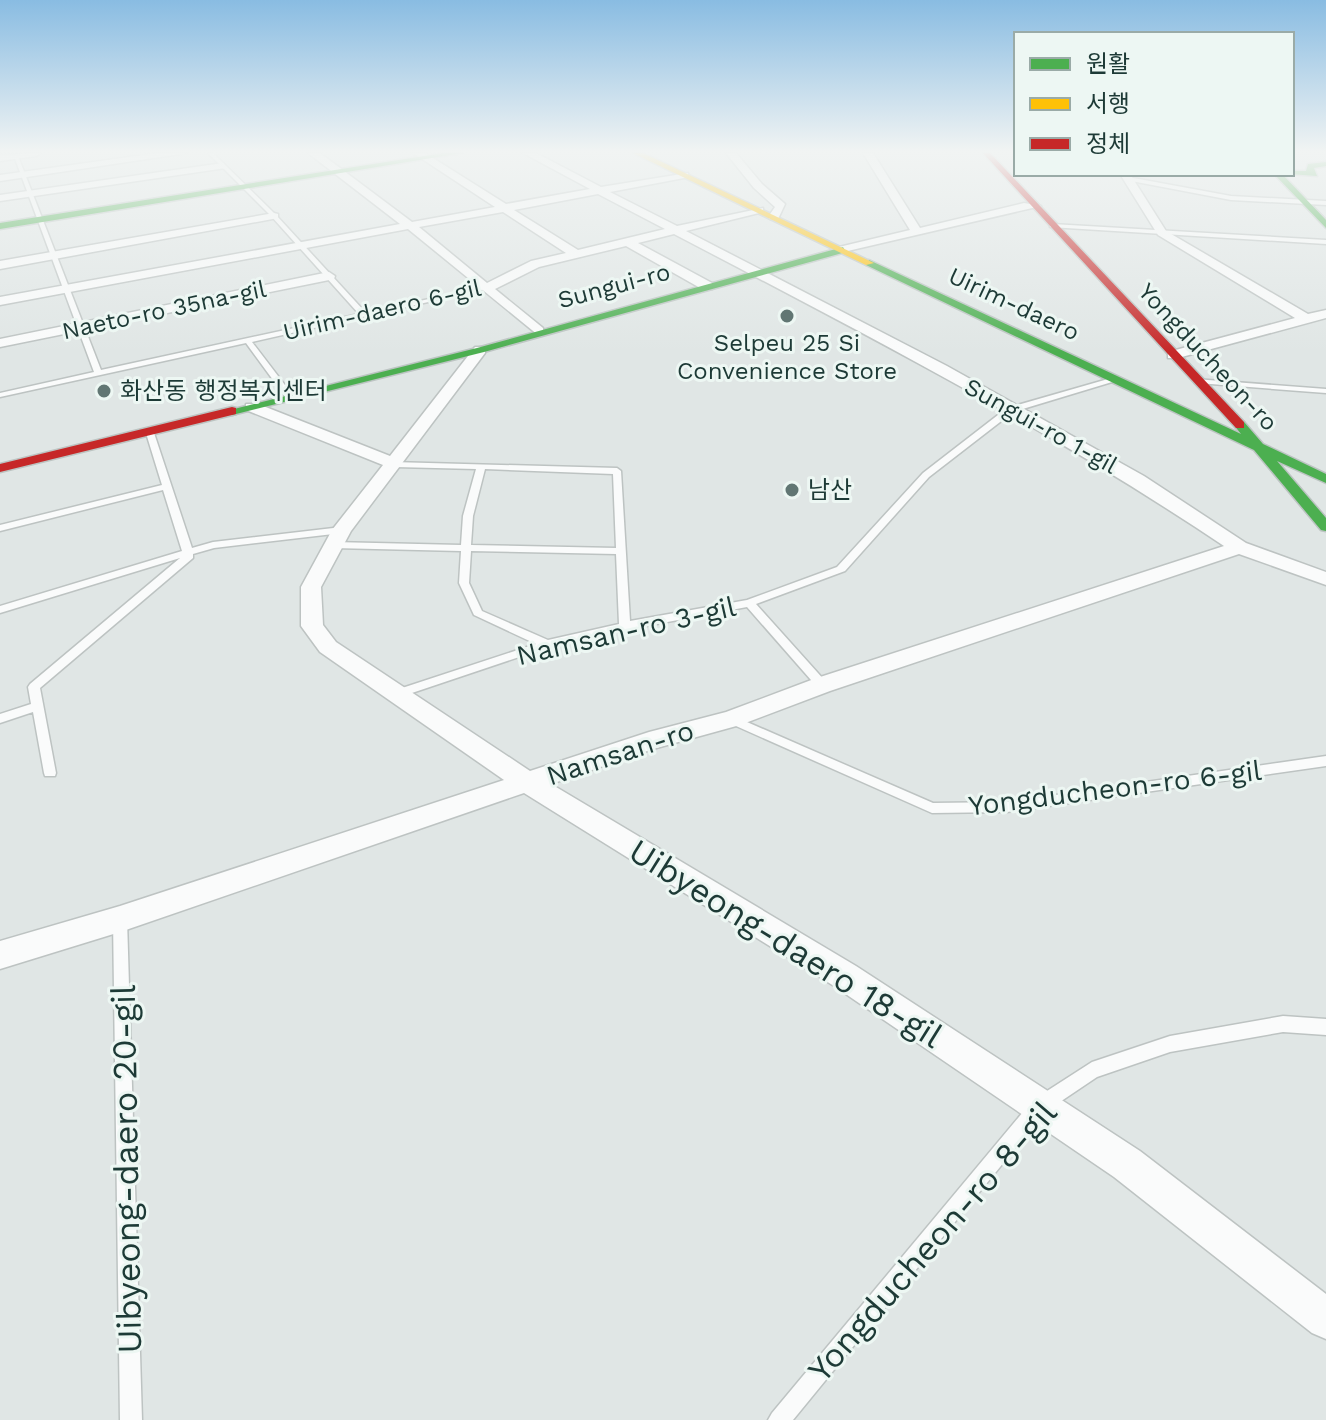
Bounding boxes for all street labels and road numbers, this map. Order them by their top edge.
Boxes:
street label: Sungui-ro [555,258,673,314]
street label: Uirim-daero [944,262,1084,346]
street label: Uirim-daero 6-gil [280,273,484,346]
street label: Naeto-ro 35na-gil [59,275,269,345]
street label: Yongducheon-ro [1133,277,1283,437]
street label: Sungui-ro 1-gil [960,372,1123,480]
street label: Namsan-ro 3-gil [513,590,739,672]
street label: Namsan-ro [542,714,698,792]
street label: Yongducheon-ro 6-gil [967,754,1264,822]
street label: Uibyeong-daero 18-gil [622,830,950,1056]
street label: Uibyeong-daero 20-gil [103,984,149,1354]
street label: Yongducheon-ro 8-gil [799,1092,1065,1389]

